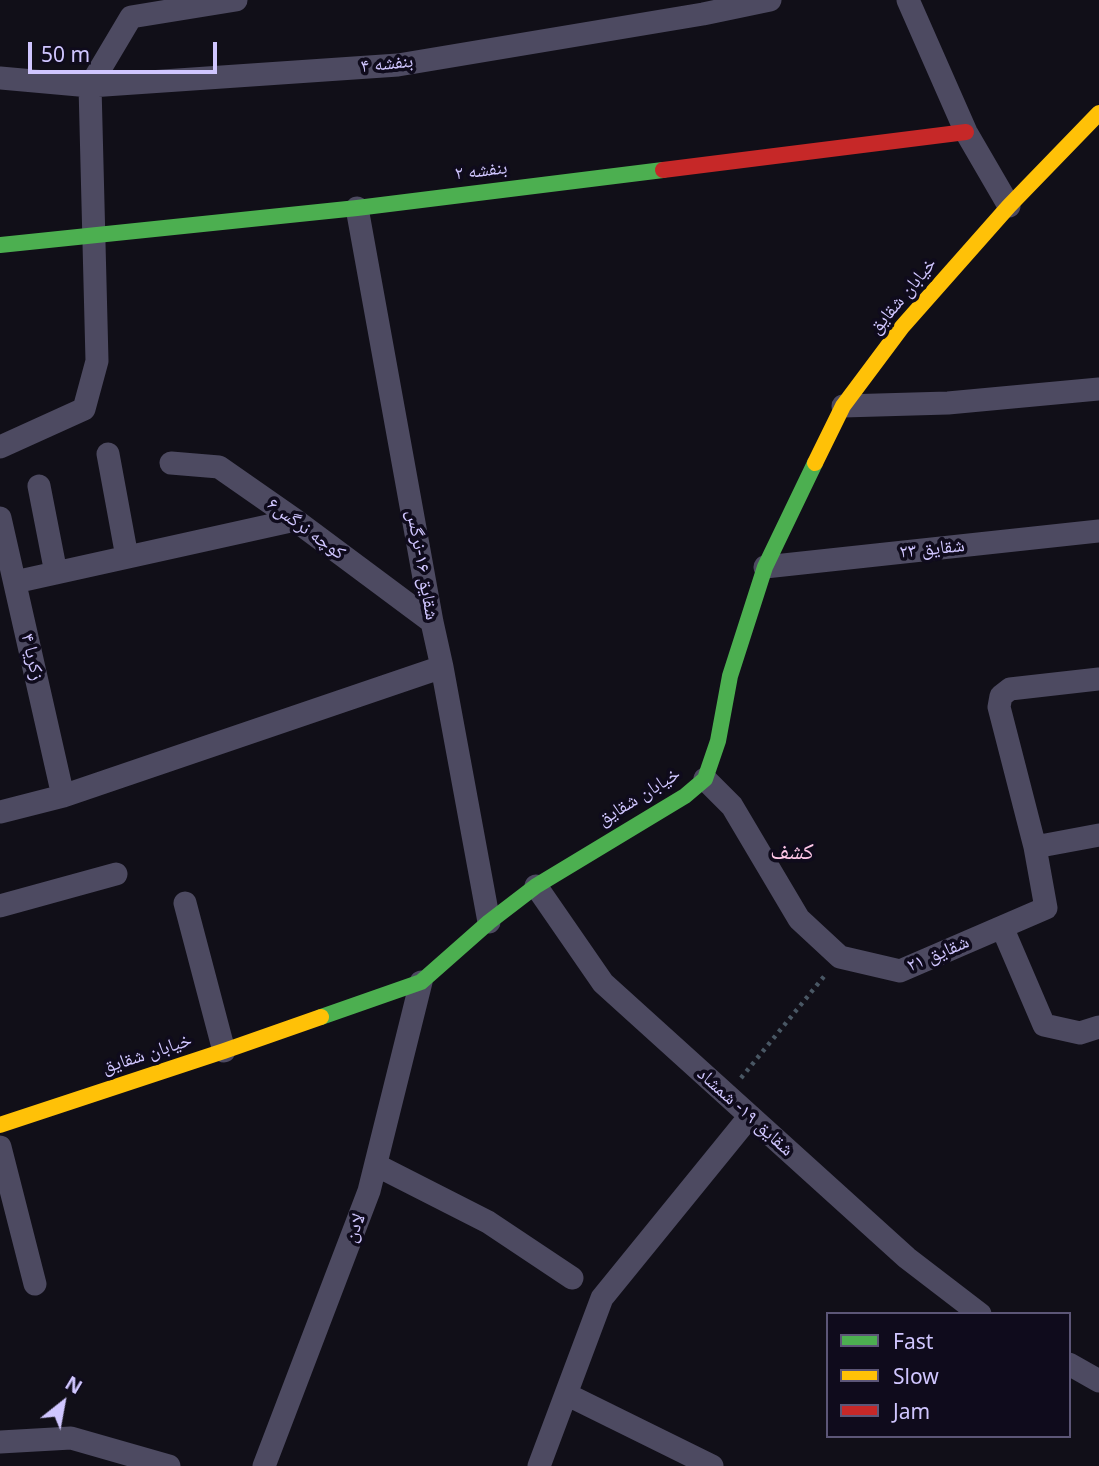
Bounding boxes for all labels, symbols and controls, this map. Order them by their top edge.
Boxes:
scale bar [32,28,220,72]
text: 50 m [41,40,90,68]
street label: بنفشه ۴ [360,50,414,78]
street label: بنفشه ۲ [453,156,509,186]
street label: خیابان شقایق [864,253,942,339]
street label: کوچه نرگس۶ [262,493,350,565]
street label: شقایق ۱۶-نرگس [401,508,443,622]
street label: شقایق ۲۳ [898,534,966,564]
street label: زکریا ۴ [16,631,48,683]
street label: خیابان شقایق [593,763,685,831]
district label: کشف [770,838,814,866]
street label: شقایق ۲۱ [903,931,973,977]
street label: خیابان شقایق [99,1029,195,1079]
street label: شقایق ۱۹- شمشاد [692,1063,798,1161]
street label: لادن [339,1210,371,1246]
legend [826,1312,1071,1438]
text: Fast [893,1327,933,1355]
text: Slow [893,1362,939,1390]
north arrow [28,1368,98,1438]
text: N [60,1370,87,1400]
text: Jam [893,1397,930,1425]

